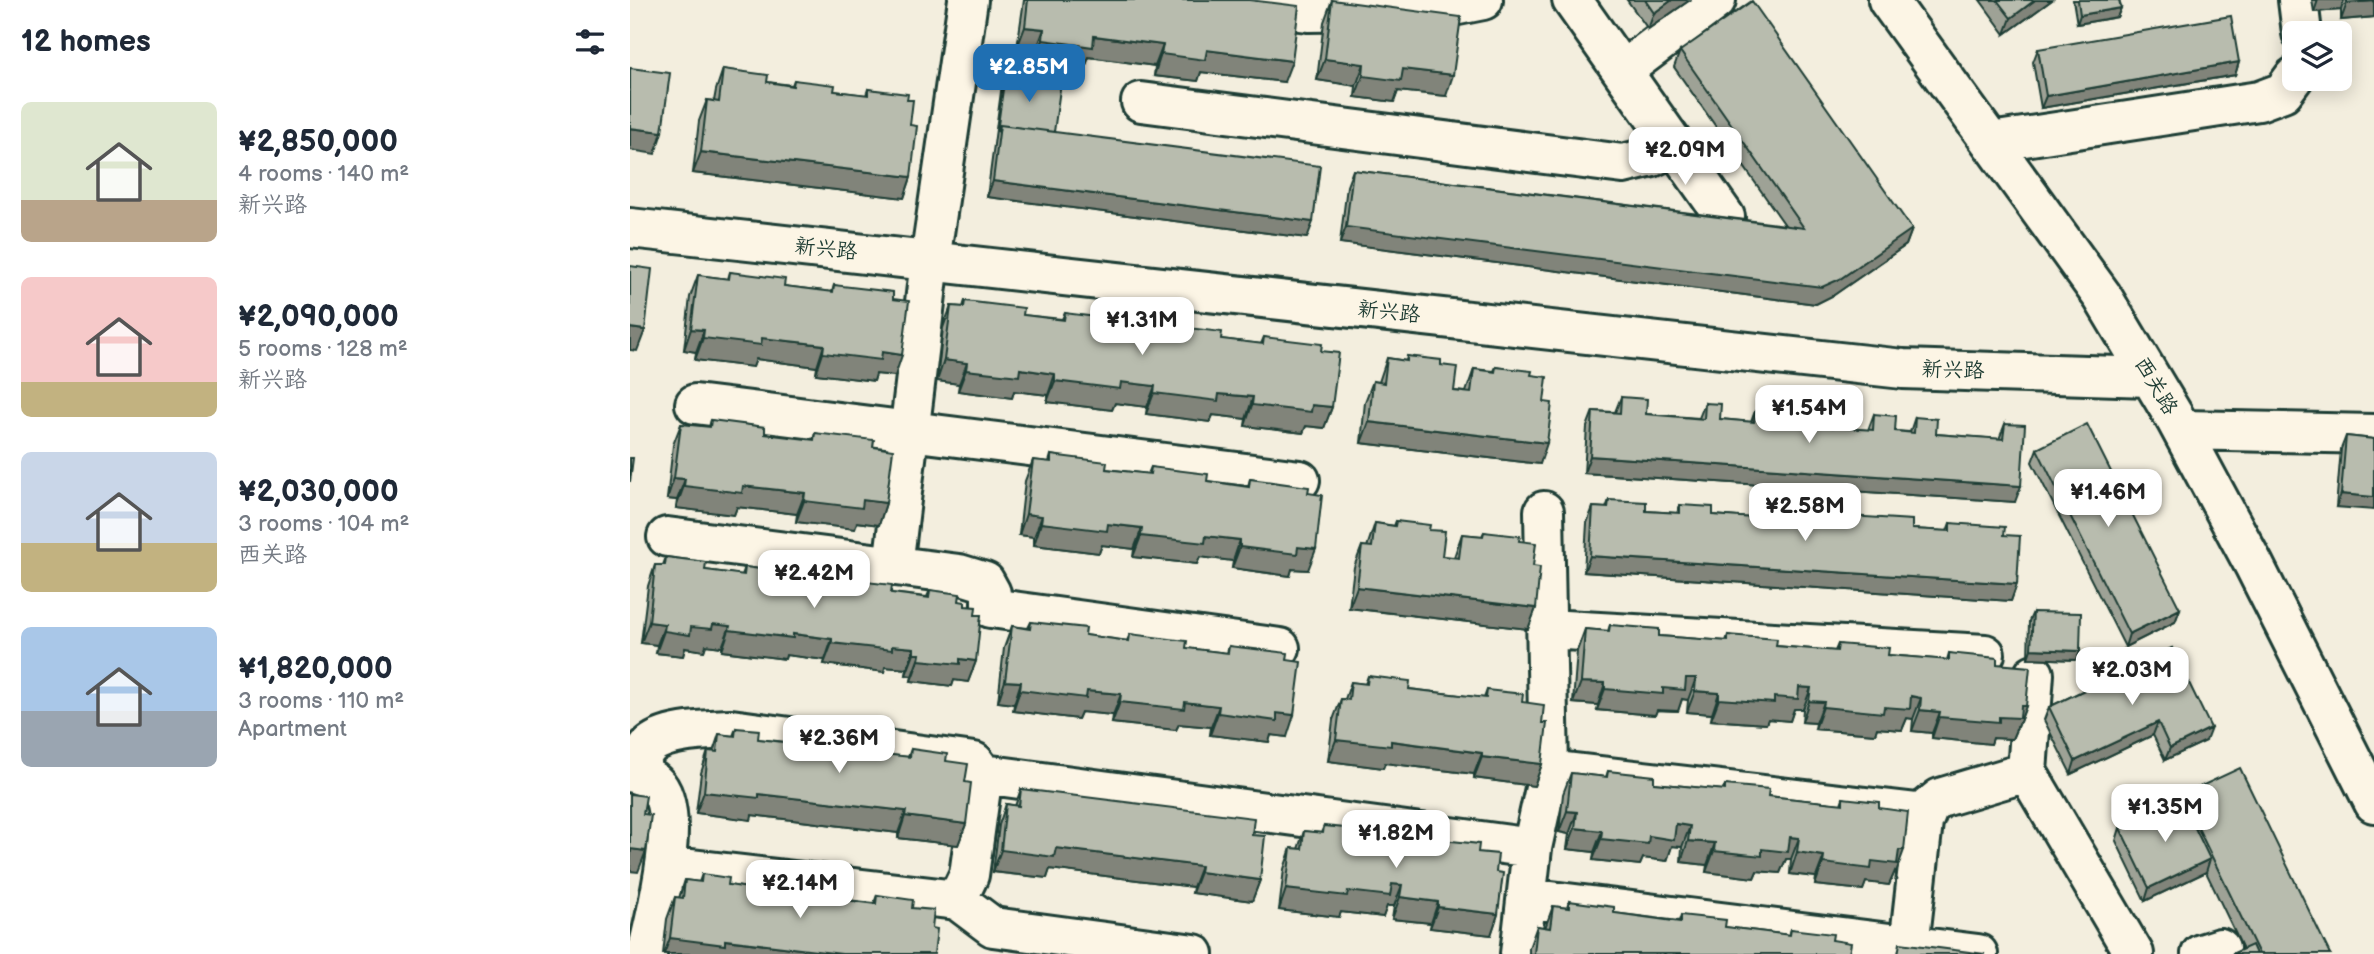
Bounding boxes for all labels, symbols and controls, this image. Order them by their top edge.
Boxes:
map controls [2282,21,2352,91]
button: layers [2282,21,2352,91]
icon: filters [571,23,609,61]
text: 12 homes [21,24,151,60]
pin: ¥2.85M [972,44,1086,104]
text: ¥2.85M [989,53,1069,81]
text: ¥2,850,000 [238,124,398,160]
pin: ¥2.09M [1628,128,1742,187]
icon: home [77,130,161,214]
text: ¥2.09M [1645,136,1725,164]
text: 4 rooms · 140 m² [238,160,409,188]
text: 新兴路 [238,191,307,219]
street label: 新兴路 [793,233,859,265]
street label: 新兴路 [1356,296,1422,328]
pin: ¥1.31M [1085,298,1199,357]
text: ¥2,090,000 [238,299,399,335]
icon: home [77,305,161,389]
text: ¥1.31M [1106,306,1178,334]
text: 5 rooms · 128 m² [238,335,408,363]
street label: 西关路 [2129,353,2183,419]
street label: 新兴路 [1921,356,1985,384]
text: 新兴路 [238,366,307,394]
pin: ¥1.54M [1752,386,1866,445]
text: ¥1.54M [1771,394,1847,422]
pin: ¥1.46M [2051,470,2165,529]
text: ¥2,030,000 [238,474,399,510]
text: ¥1.46M [2070,478,2146,506]
icon: home [77,480,161,564]
pin: ¥2.58M [1748,484,1862,543]
text: ¥2.58M [1765,492,1845,520]
text: 3 rooms · 104 m² [238,510,409,538]
text: 西关路 [238,541,307,569]
pin: ¥2.42M [757,550,871,610]
text: ¥2.42M [774,559,854,587]
pin: ¥2.03M [2075,648,2189,707]
text: ¥1,820,000 [238,651,393,687]
icon: home [77,655,161,739]
text: ¥2.03M [2092,656,2172,684]
text: 3 rooms · 110 m² [238,687,404,715]
text: Apartment [238,715,347,743]
pin: ¥2.36M [782,716,896,775]
text: ¥2.36M [799,724,879,752]
pin: ¥1.35M [2108,784,2222,844]
text: ¥1.35M [2127,793,2203,821]
pin: ¥1.82M [1339,810,1453,870]
text: ¥1.82M [1358,819,1434,847]
pin: ¥2.14M [743,860,857,920]
text: ¥2.14M [762,869,838,897]

